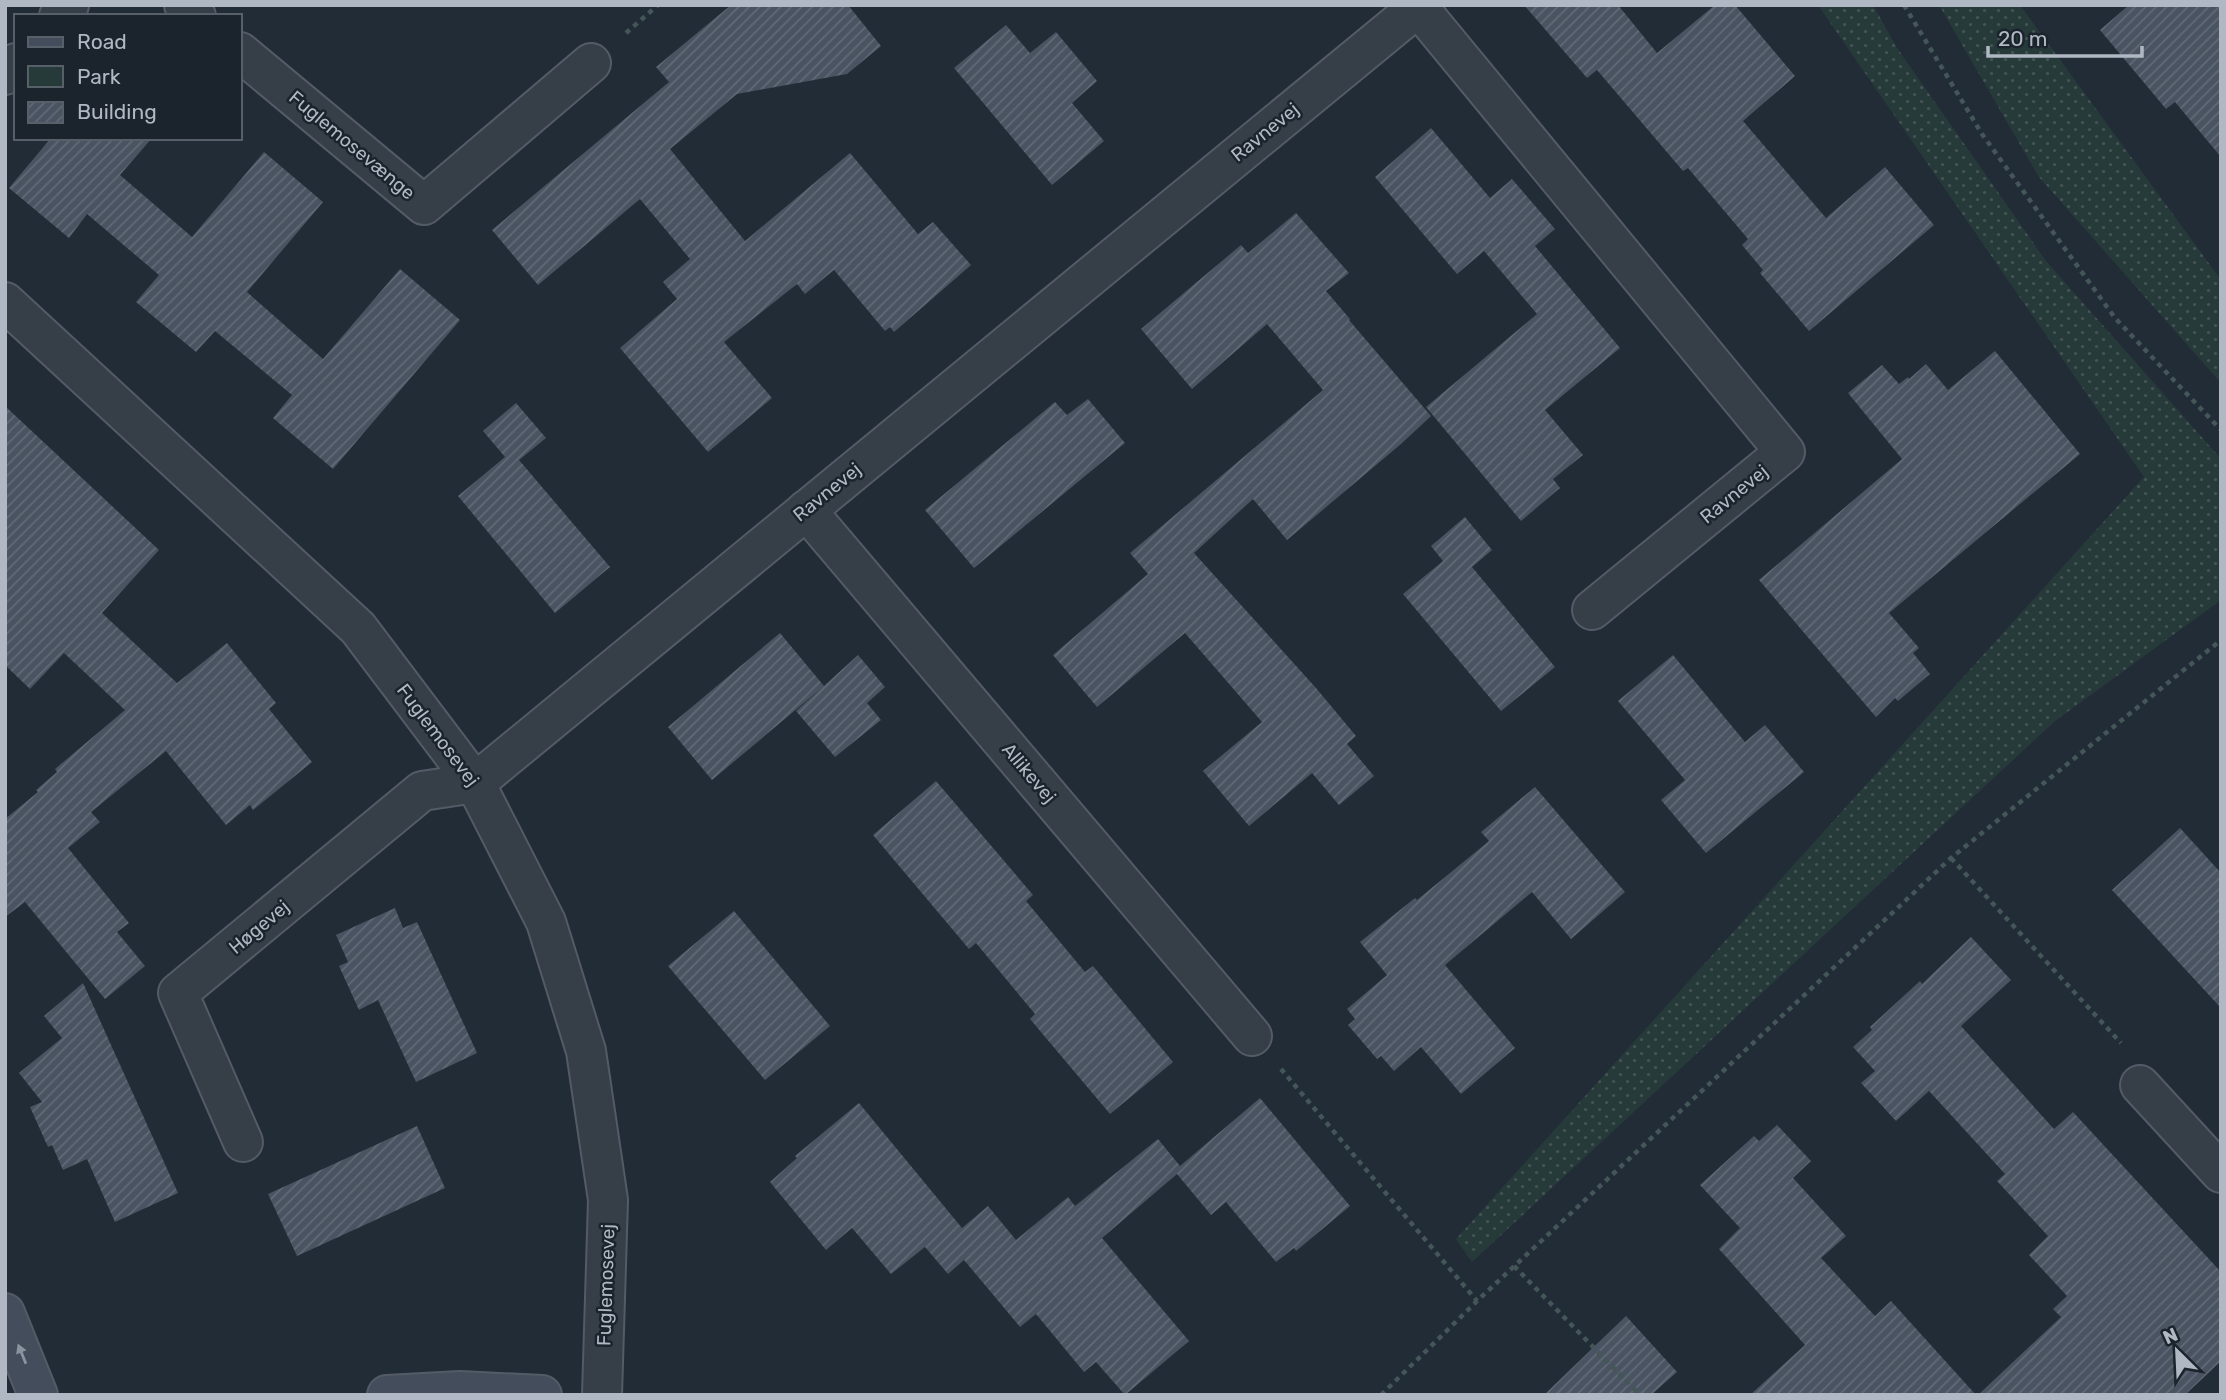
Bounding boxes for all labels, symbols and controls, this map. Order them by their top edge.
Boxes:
legend [14,14,242,140]
scale bar [1988,14,2142,58]
text: 20 m [1998,26,2047,51]
text: Road [77,29,127,54]
text: Park [77,64,121,89]
street label: Fuglemosevænge [284,86,420,204]
street label: Ravnevej [1226,98,1304,166]
text: Building [77,99,157,124]
street label: Ravnevej [788,458,866,526]
street label: Ravnevej [1695,460,1773,528]
street label: Fuglemosevej [392,679,484,791]
street label: Allikevej [997,738,1061,808]
street label: Høgevej [224,895,294,959]
street label: Fuglemosevej [592,1223,620,1347]
north arrow [2142,1316,2212,1386]
text: N [2159,1323,2181,1349]
one-way arrow [16,1343,27,1364]

